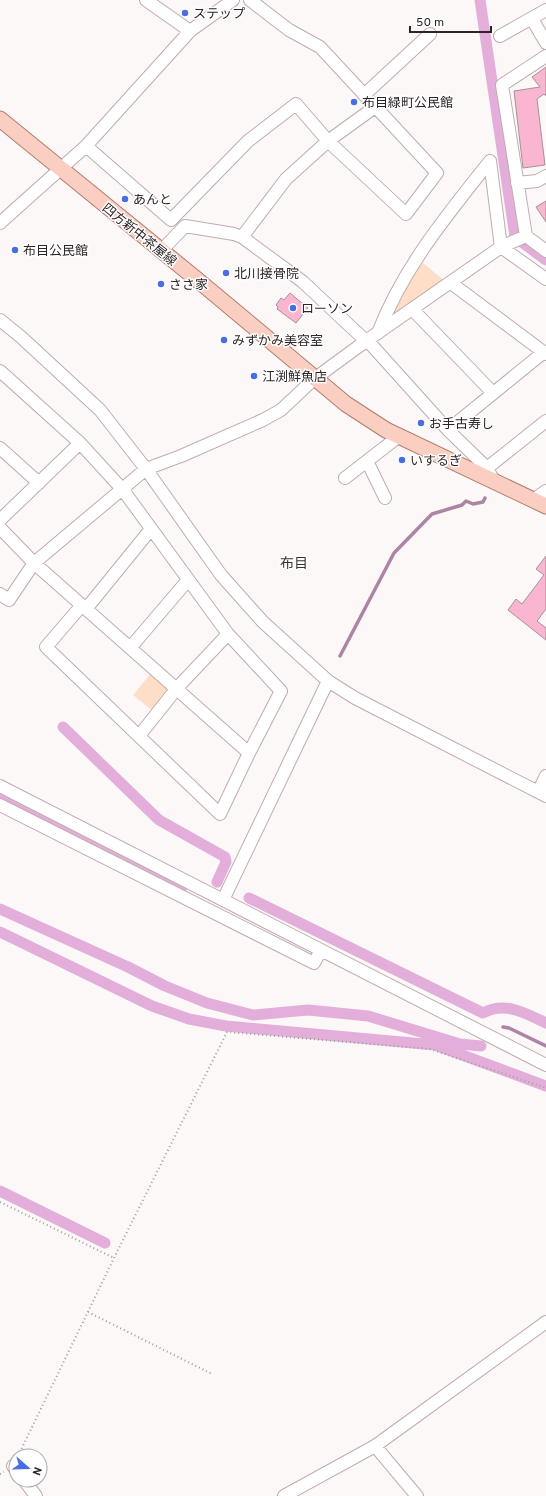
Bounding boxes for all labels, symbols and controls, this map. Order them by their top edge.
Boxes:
place label: ステップ [193,7,245,23]
marker: ステップ [180,8,190,18]
scale bar [410,8,491,34]
text: 50 m [416,15,444,31]
place label: 布目緑町公民館 [362,96,453,112]
marker: 布目緑町公民館 [349,97,359,107]
place label: あんと [133,193,172,209]
marker: あんと [120,194,130,204]
street label: 四方新中茶屋線 [98,200,180,270]
place label: 布目公民館 [23,244,88,260]
marker: 布目公民館 [10,245,20,255]
place label: 北川接骨院 [234,266,299,283]
marker: 北川接骨院 [221,268,231,278]
place label: ささ家 [169,278,208,294]
marker: ささ家 [156,279,166,289]
place label: ローソン [301,302,353,318]
marker: ローソン [288,303,298,313]
place label: みずかみ美容室 [232,334,323,350]
marker: みずかみ美容室 [219,335,229,345]
place label: 江渕鮮魚店 [262,369,327,386]
marker: 江渕鮮魚店 [249,371,259,381]
place label: お手古寿し [429,417,494,433]
marker: お手古寿し [416,418,426,428]
place label: いするぎ [410,453,462,470]
marker: いするぎ [397,455,407,465]
district label: 布目 [280,556,308,573]
north arrow [8,1448,48,1488]
text: N [29,1465,44,1477]

